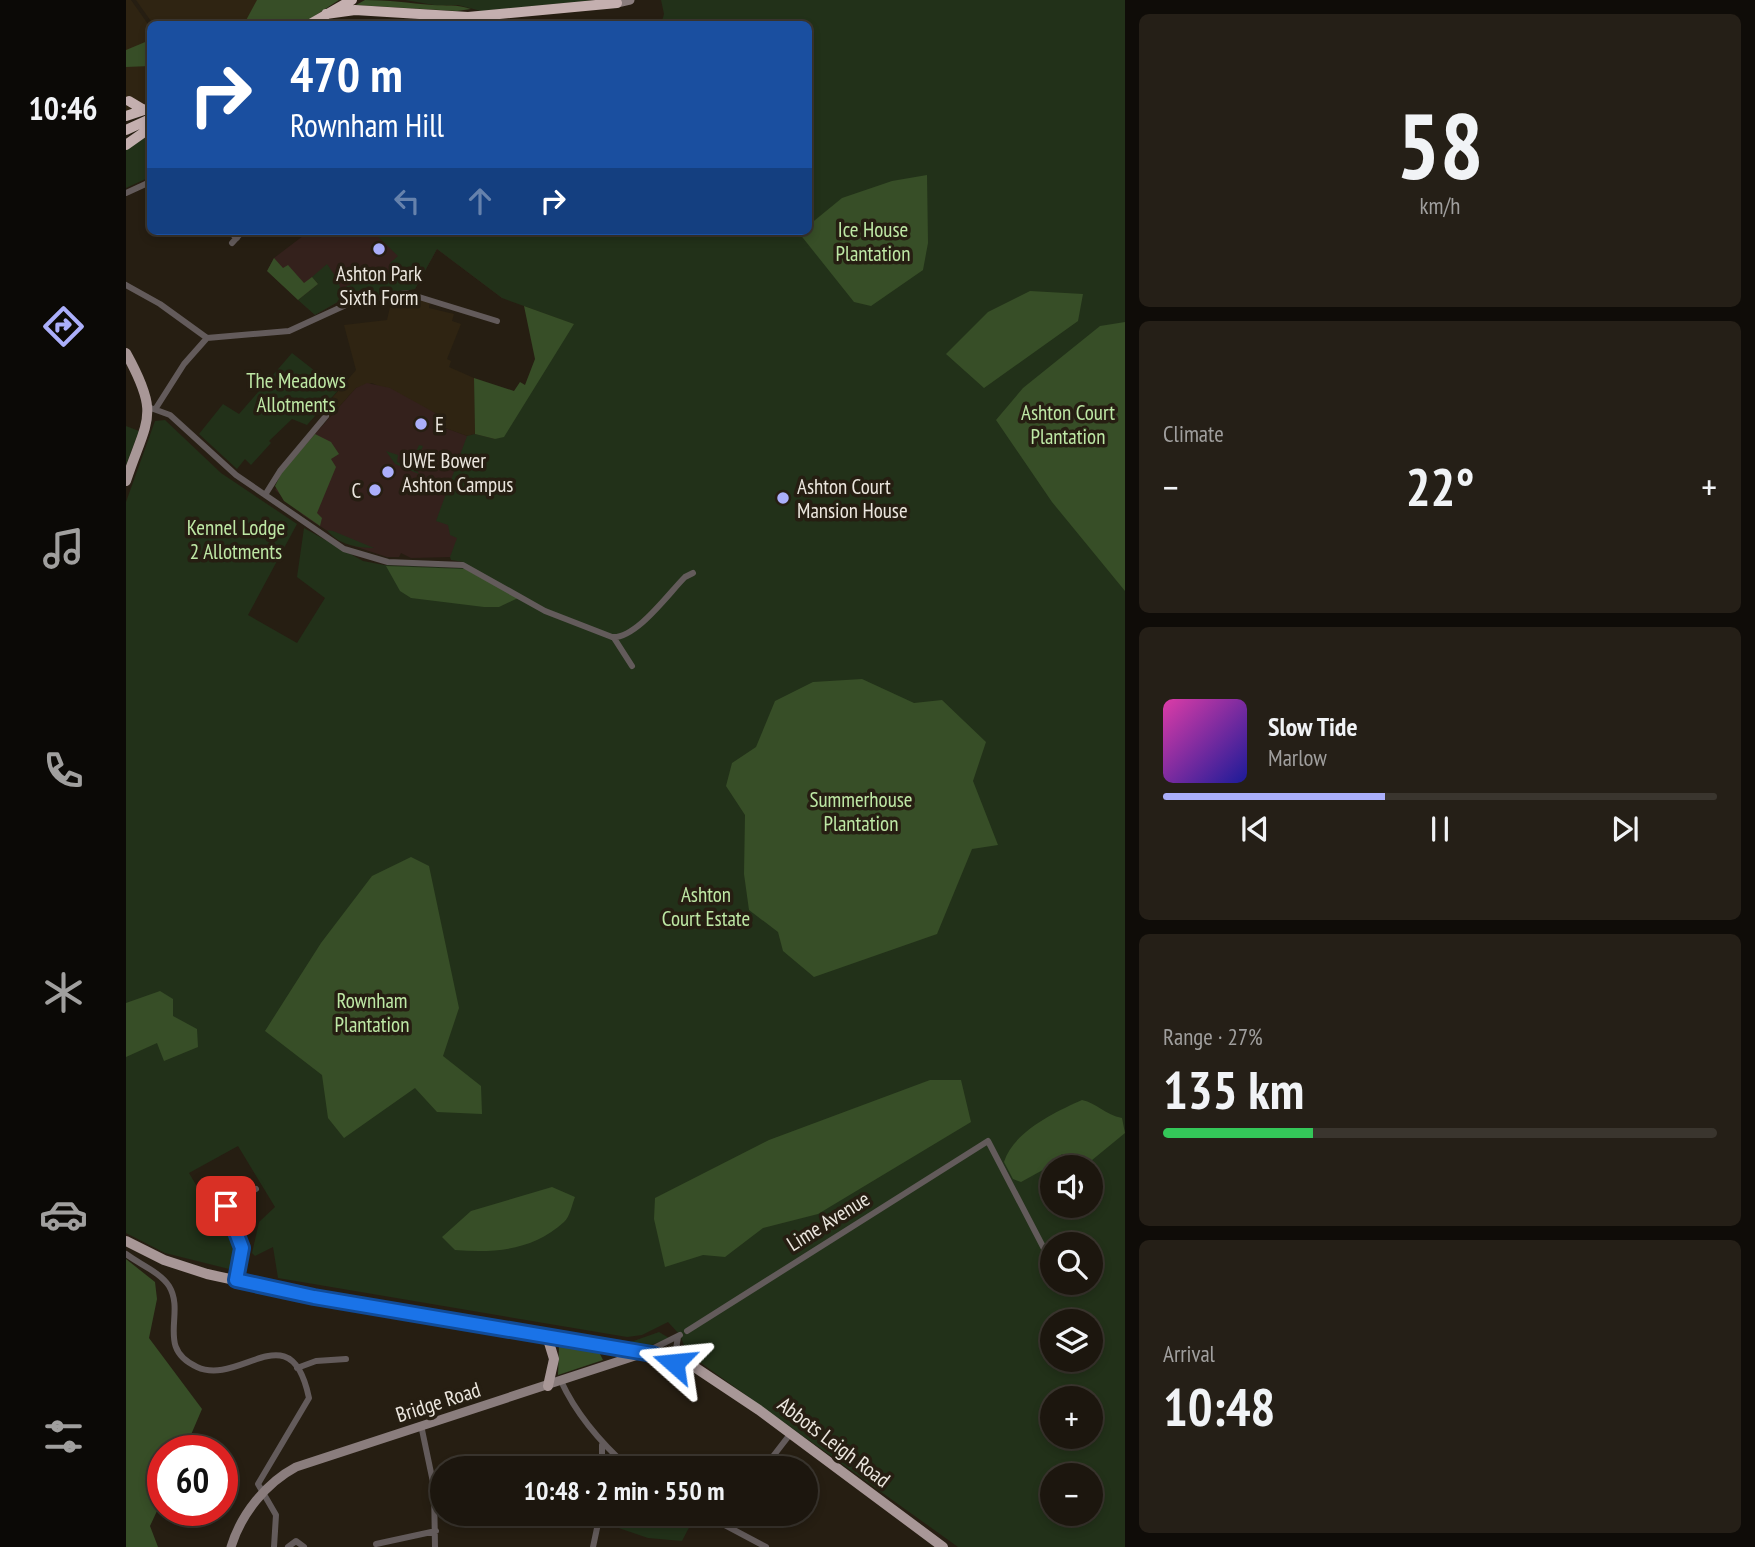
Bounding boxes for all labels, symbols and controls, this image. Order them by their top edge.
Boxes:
text: 470 m [290,42,403,106]
icon: right [175,49,266,140]
text: 58 [1397,86,1484,204]
text: 10:46 [28,87,98,129]
text: Rownham Hill [290,104,444,146]
icon: left [388,182,426,220]
icon: ahead [461,182,499,220]
icon: right [534,182,572,220]
text: km/h [1420,191,1460,220]
park label: Ice House Plantation [836,216,910,267]
marker: Ashton Park Sixth Form [371,241,387,257]
place label: Ashton Park Sixth Form [336,260,422,311]
icon: directions [39,302,88,351]
park label: The Meadows Allotments [246,367,346,418]
park label: Ashton Court Plantation [1021,399,1115,450]
place label: E [435,411,444,438]
marker: E [413,416,429,432]
text: Climate [1163,419,1224,448]
place label: UWE Bower Ashton Campus [402,447,513,498]
text: 22° [1406,453,1474,520]
text: − [1163,462,1179,511]
text: + [1701,462,1717,511]
marker: UWE Bower Ashton Campus [380,464,396,480]
place label: Ashton Court Mansion House [797,473,908,524]
place label: C [351,477,361,504]
marker: C [367,482,383,498]
marker: Ashton Court Mansion House [775,490,791,506]
park label: Kennel Lodge 2 Allotments [187,514,285,565]
icon: music [39,524,88,573]
text: Slow Tide [1268,710,1358,743]
text: Marlow [1268,743,1327,772]
icon: phone [39,746,88,795]
park label: Summerhouse Plantation [809,786,913,837]
icon: previous [1236,810,1274,848]
icon: pause [1421,810,1459,848]
icon: next [1606,810,1644,848]
park label: Ashton Court Estate [662,881,750,932]
icon: climate [39,968,88,1017]
park label: Rownham Plantation [335,987,409,1038]
text: Range · 27% [1163,1022,1263,1051]
text: 135 km [1163,1056,1304,1123]
map controls [1040,1155,1103,1526]
button: sound [1040,1155,1103,1218]
pin [196,1176,256,1236]
street label: Lime Avenue [782,1185,874,1257]
icon: arrive [207,1187,245,1225]
icon: car [39,1190,88,1239]
button: search [1040,1232,1103,1295]
button: layers [1040,1309,1103,1372]
position arrow [637,1326,711,1400]
text: Arrival [1163,1339,1215,1368]
text: 10:48 [1163,1373,1275,1440]
street label: Bridge Road [392,1376,484,1428]
button: + [1040,1386,1103,1449]
street label: Abbots Leigh Road [772,1391,896,1493]
icon: filters [39,1412,88,1461]
speed limit sign: 60 [147,1435,238,1526]
button: − [1040,1463,1103,1526]
text: 10:48 · 2 min · 550 m [524,1474,724,1507]

